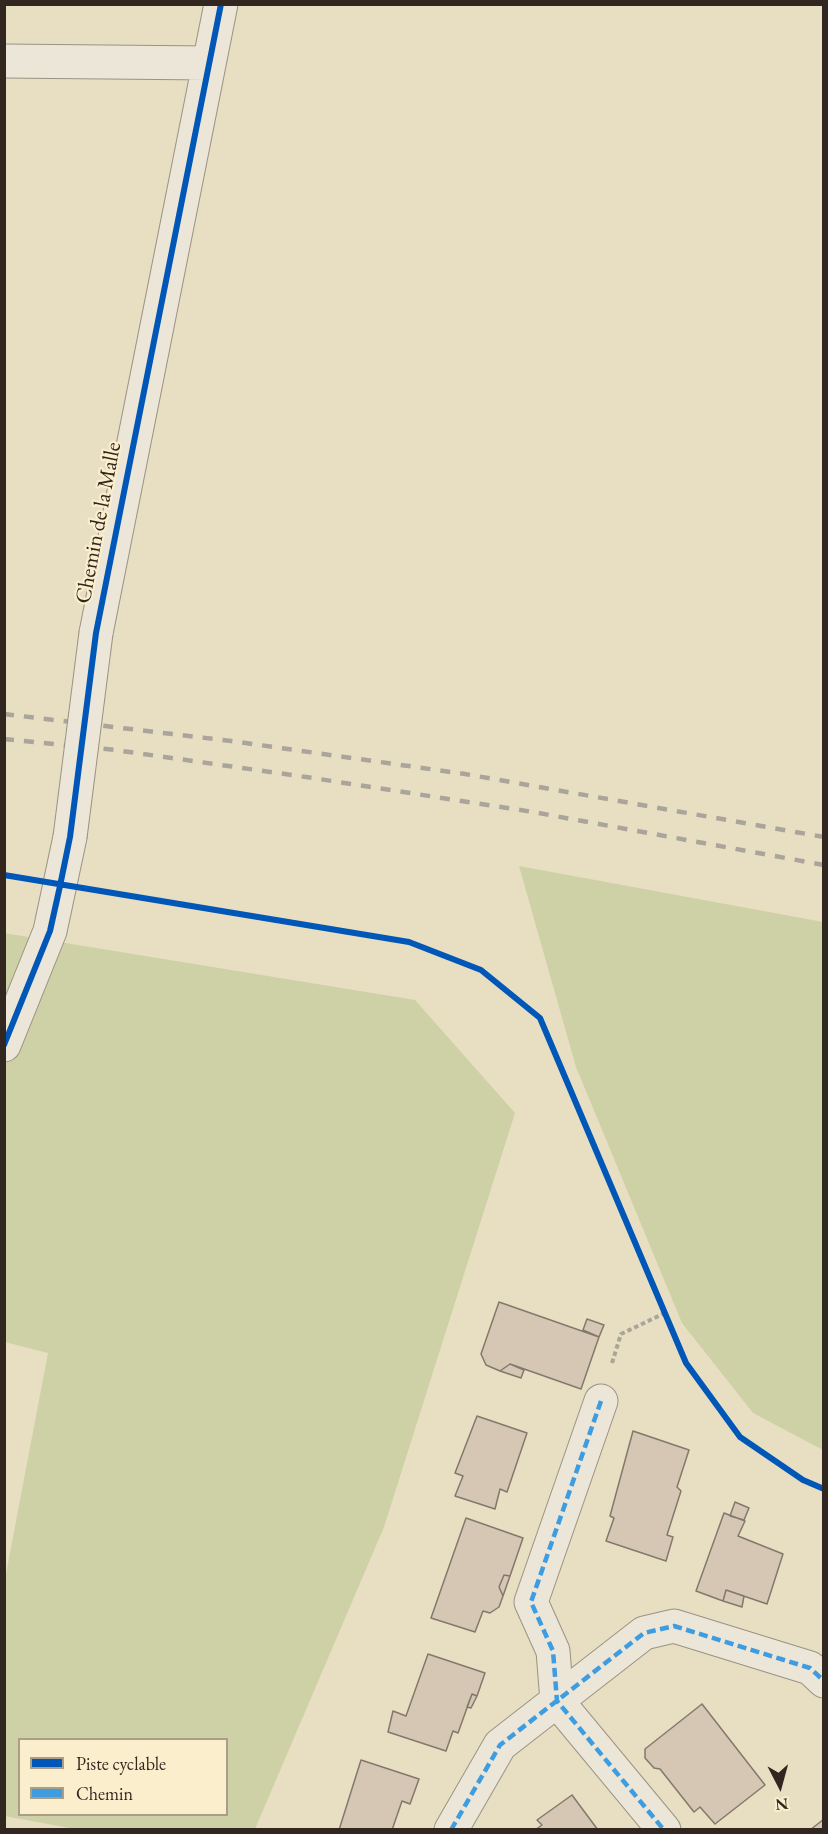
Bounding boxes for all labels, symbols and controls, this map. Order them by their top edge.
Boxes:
street label: Chemin de la Malle [70,440,128,606]
legend [18,1738,228,1816]
text: Piste cyclable [76,1752,166,1775]
north arrow [750,1756,810,1816]
text: Chemin [76,1782,133,1805]
text: N [774,1793,789,1816]

